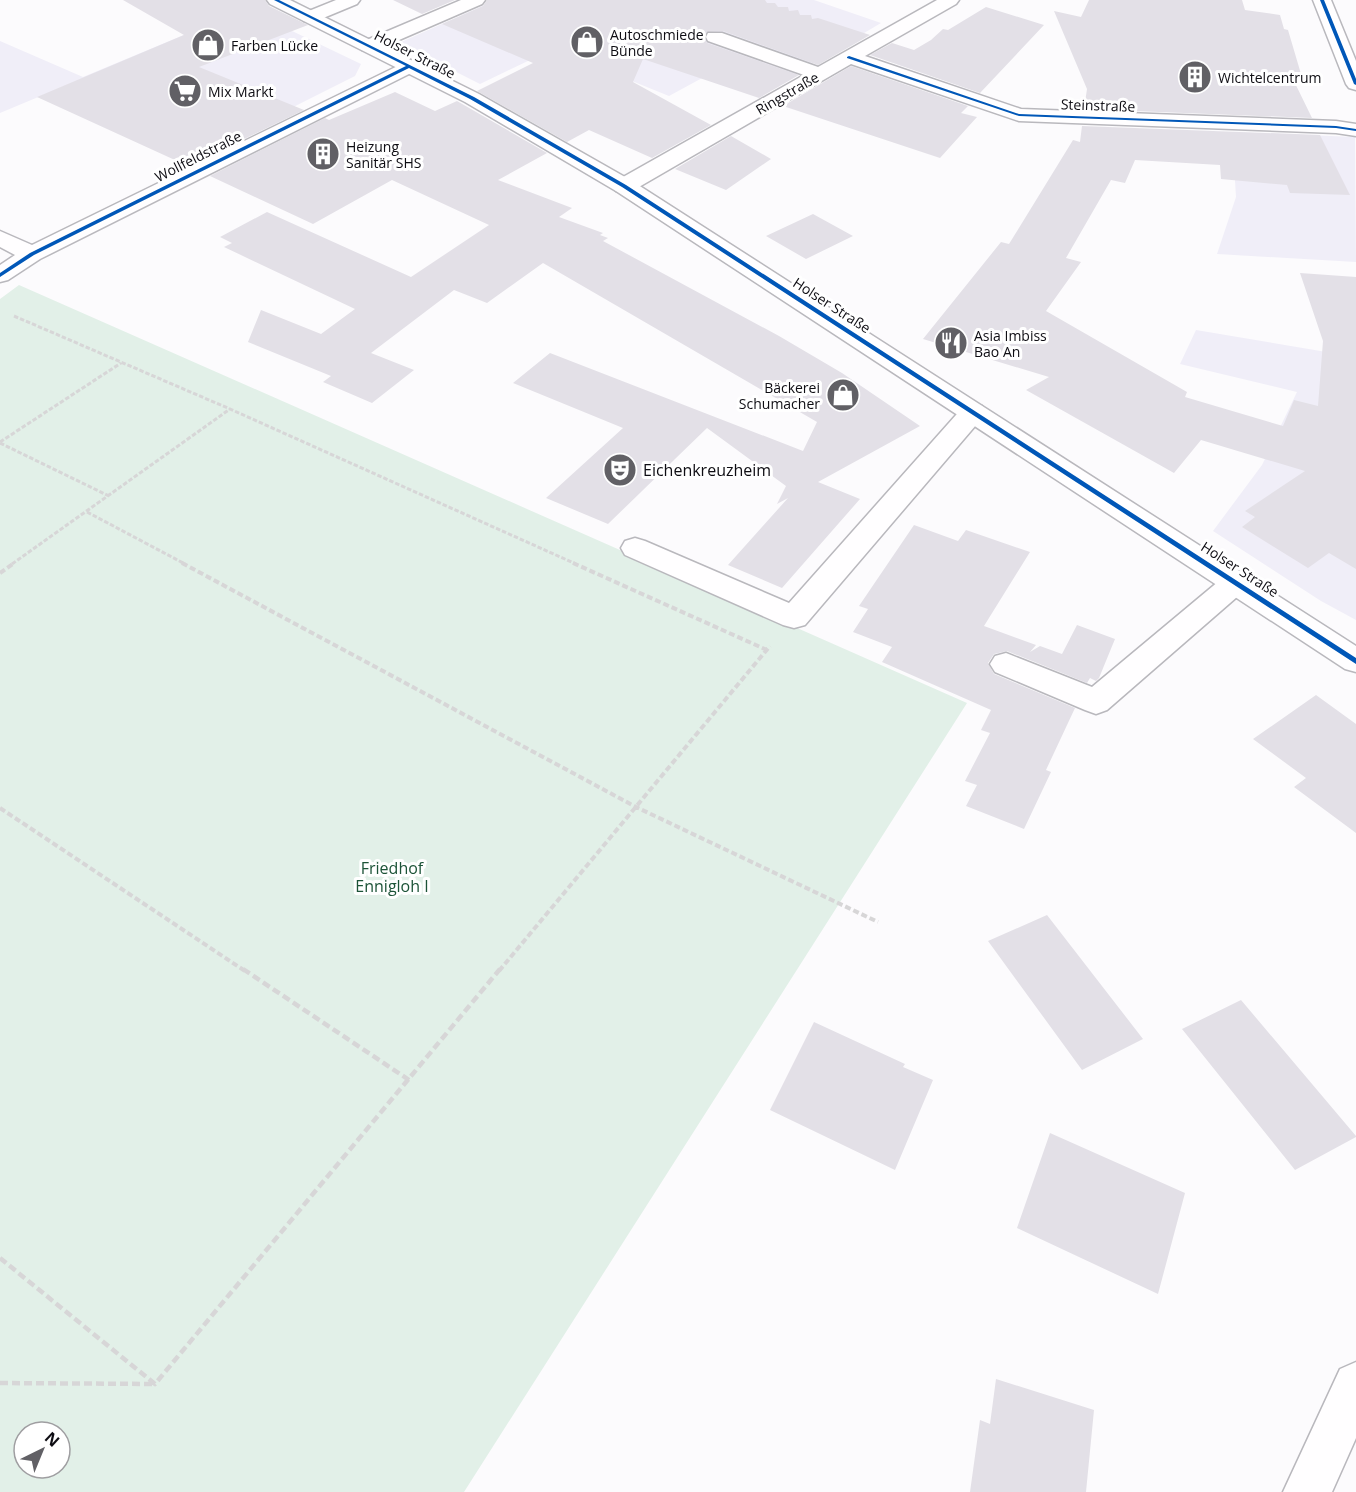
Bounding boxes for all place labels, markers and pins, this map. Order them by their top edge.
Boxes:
shop icon: Autoschmiede Bünde [569,24,605,60]
place label: Autoschmiede Bünde [610,25,704,60]
shop icon: Farben Lücke [190,27,226,63]
place label: Farben Lücke [231,36,318,55]
building icon: Wichtelcentrum [1177,59,1213,95]
place label: Wichtelcentrum [1218,68,1322,87]
supermarket icon: Mix Markt [167,73,203,109]
place label: Mix Markt [208,82,274,101]
building icon: Heizung Sanitär SHS [305,136,341,172]
place label: Heizung Sanitär SHS [346,137,421,172]
restaurant icon: Asia Imbiss Bao An [933,325,969,361]
place label: Asia Imbiss Bao An [974,326,1047,361]
shop icon: Bäckerei Schumacher [825,377,861,413]
place label: Bäckerei Schumacher [739,378,820,413]
theatre icon: Eichenkreuzheim [602,452,638,488]
place label: Eichenkreuzheim [643,459,771,481]

